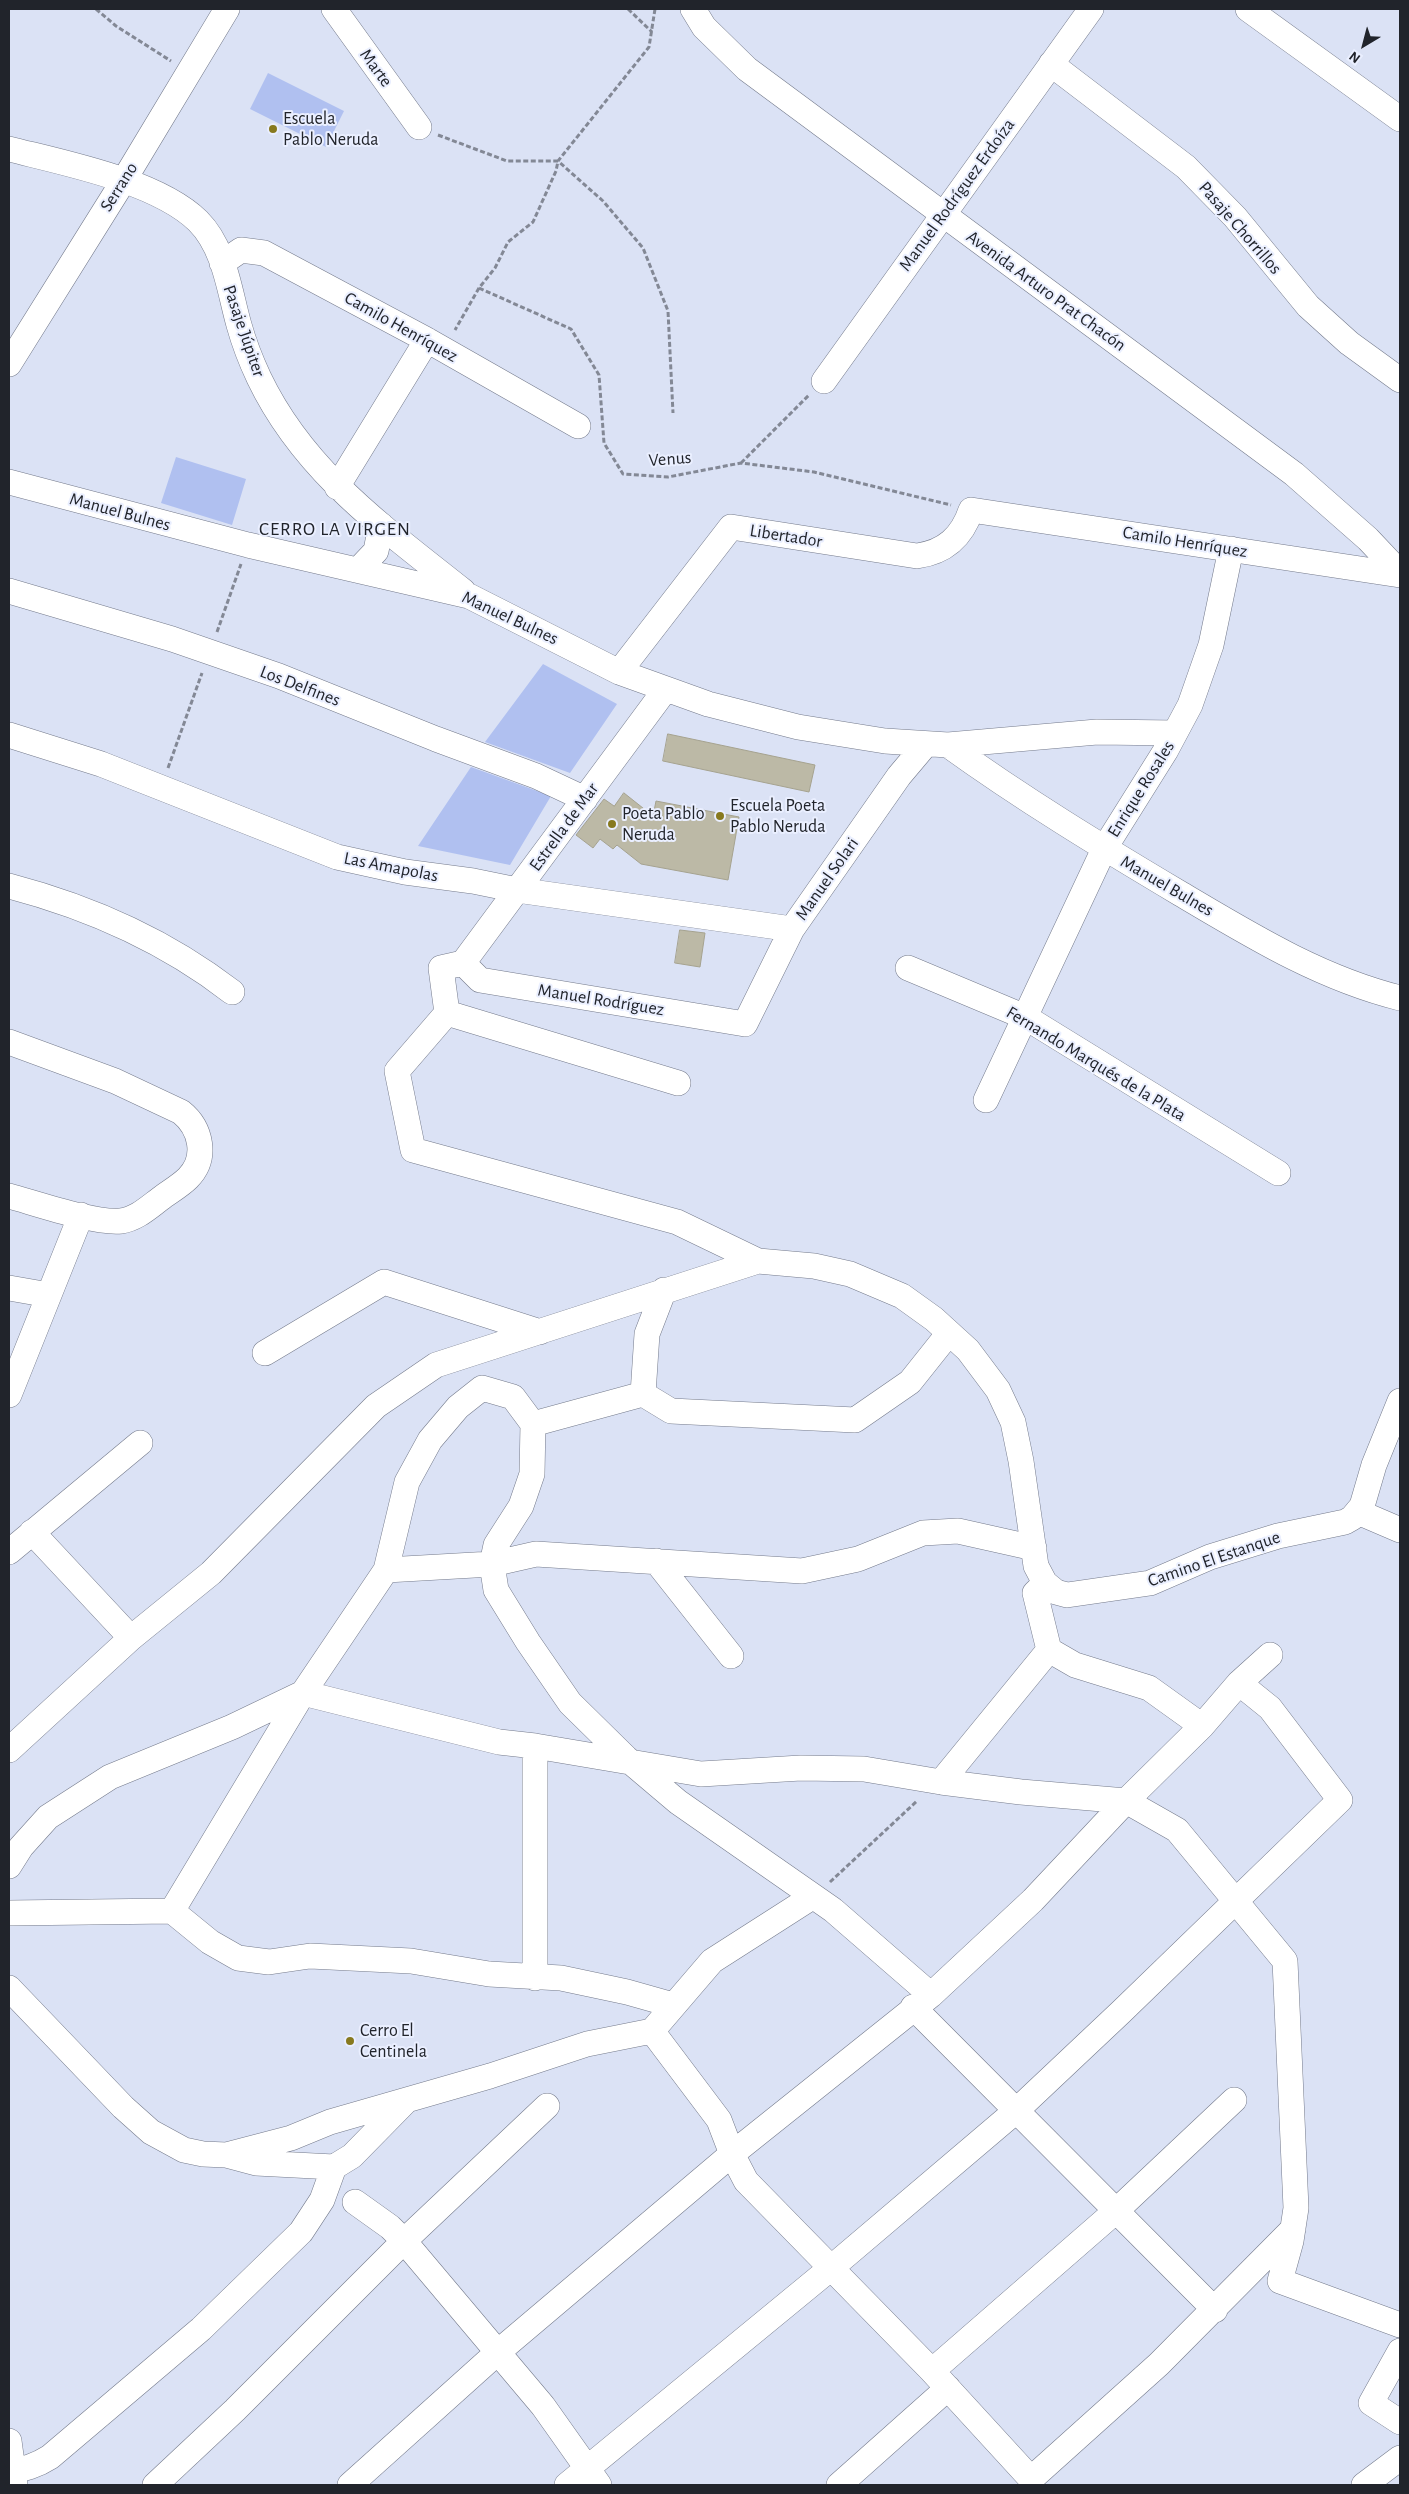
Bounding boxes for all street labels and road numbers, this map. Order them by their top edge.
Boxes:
street label: Marte [355,45,397,91]
street label: Manuel Rodríguez Erdoíza [894,115,1020,275]
street label: Serrano [95,158,143,216]
street label: Pasaje Chorrillos [1194,177,1286,279]
street label: Avenida Arturo Prat Chacón [962,226,1130,356]
street label: Pasaje Júpiter [218,282,270,380]
street label: Camilo Henríquez [341,287,461,367]
street label: Venus [648,447,692,471]
street label: Manuel Bulnes [67,488,173,536]
street label: Libertador [748,520,824,552]
street label: Camilo Henríquez [1121,521,1249,563]
street label: Manuel Bulnes [458,586,562,650]
street label: Los Delfines [257,661,343,711]
street label: Enrique Rosales [1103,737,1179,841]
street label: Estrella de Mar [525,779,603,875]
street label: Manuel Solari [791,833,863,925]
street label: Las Amapolas [342,847,440,887]
street label: Manuel Bulnes [1117,851,1217,921]
street label: Manuel Rodríguez [536,979,666,1021]
street label: Fernando Marqués de la Plata [1002,1002,1190,1126]
street label: Camino El Estanque [1145,1526,1283,1592]

